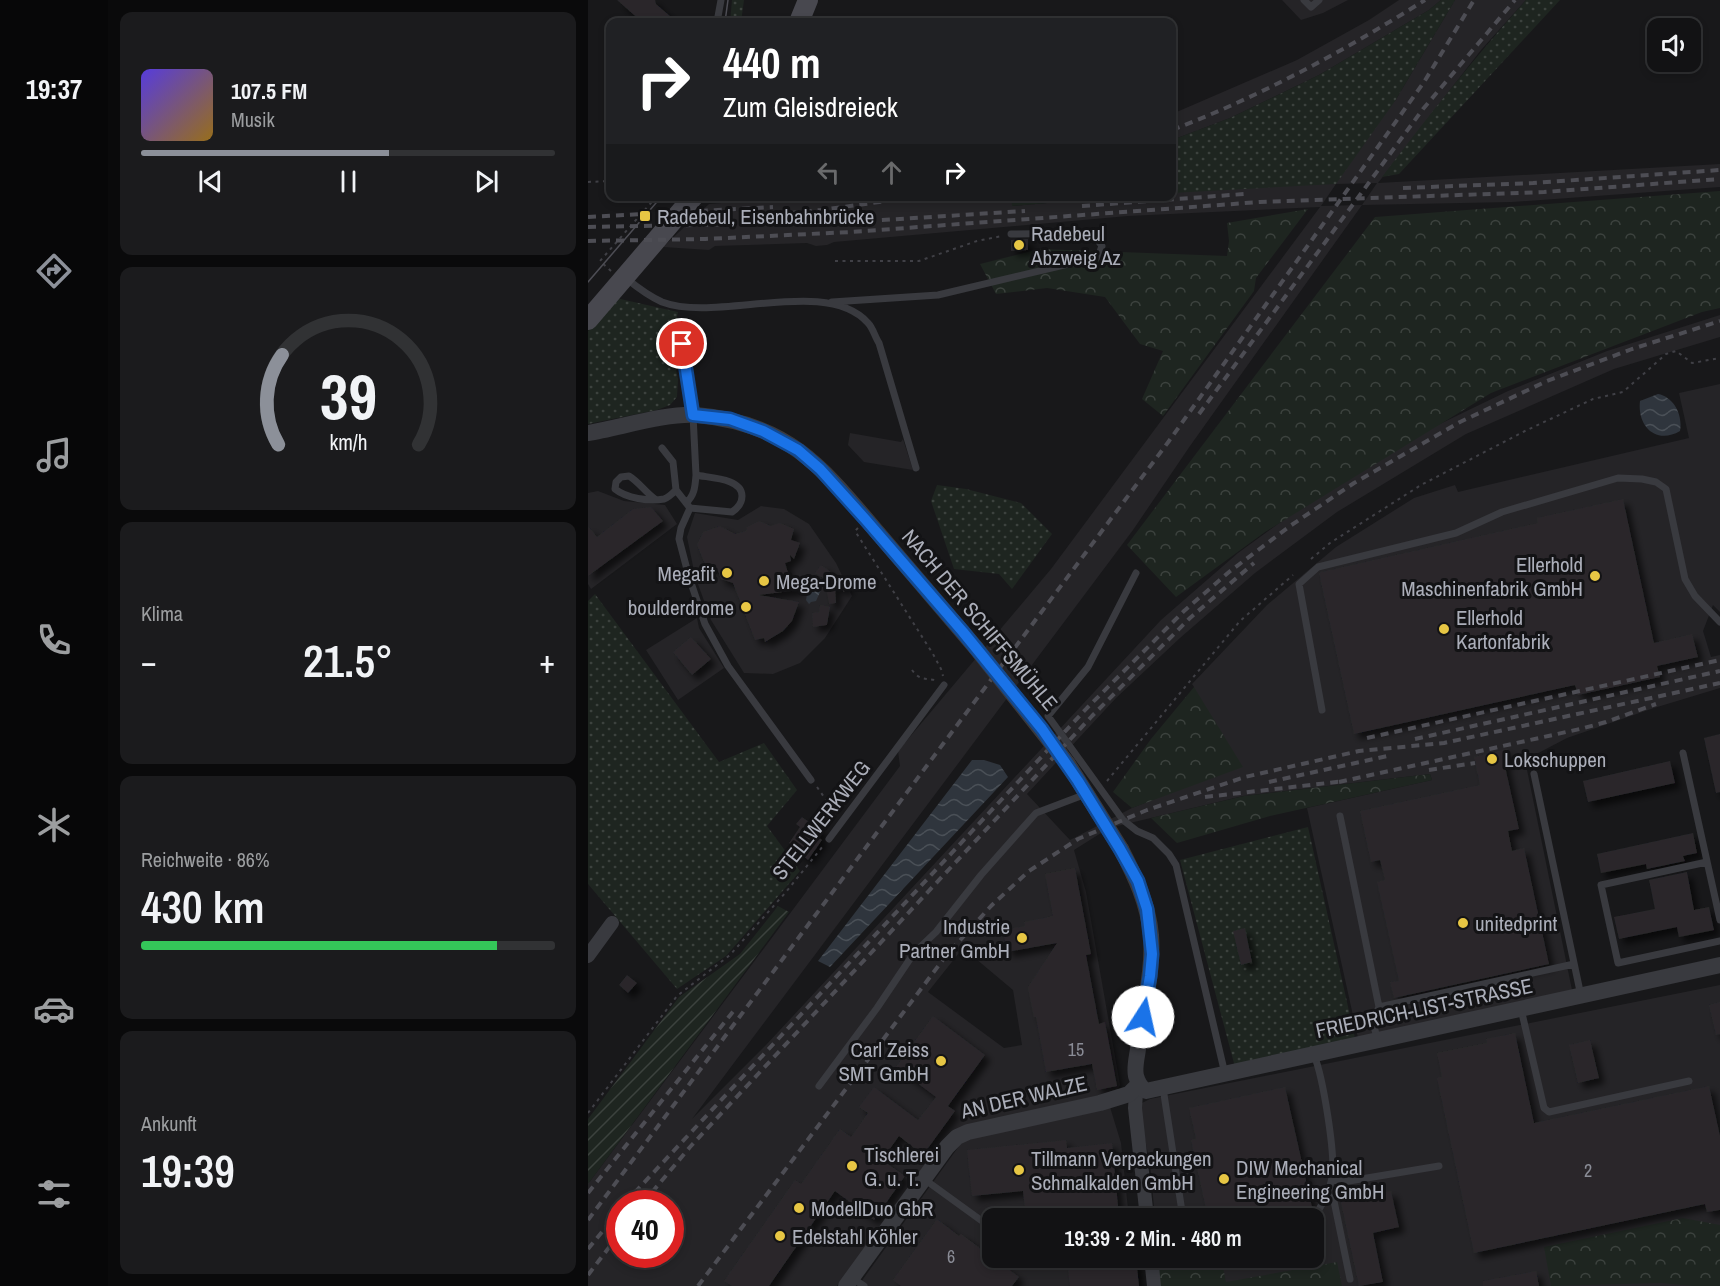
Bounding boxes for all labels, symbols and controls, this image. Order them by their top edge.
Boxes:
map controls [1647,18,1701,72]
button: sound [1647,18,1701,72]
text: 440 m [723,35,821,91]
icon: right [624,42,702,120]
text: 19:37 [26,71,82,107]
text: 107.5 FM [231,76,307,106]
text: Zum Gleisdreieck [723,89,898,125]
text: Musik [231,106,275,133]
icon: left [812,156,845,189]
icon: ahead [875,156,908,189]
icon: right [938,156,971,189]
icon: previous [194,165,227,198]
icon: pause [332,165,365,198]
icon: next [470,165,503,198]
place label: Radebeul, Eisenbahnbrücke [657,202,874,231]
marker: Radebeul, Eisenbahnbrücke [638,209,652,223]
place label: Radebeul Abzweig Az [1030,219,1121,272]
marker: Radebeul Abzweig Az [1012,238,1026,252]
icon: directions [33,250,75,292]
pin [656,318,707,369]
icon: arrive [665,327,698,360]
text: 39 [320,354,376,438]
text: km/h [329,429,367,458]
icon: music [33,434,75,476]
street label: NACH DER SCHIFFSMÜHLE [895,523,1065,717]
place label: Ellerhold Maschinenfabrik GmbH [1401,550,1583,603]
place label: Megafit [658,559,715,588]
marker: Megafit [720,566,734,580]
place label: Mega-Drome [776,567,876,596]
marker: Ellerhold Maschinenfabrik GmbH [1588,569,1602,583]
marker: Mega-Drome [757,574,771,588]
place label: boulderdrome [628,593,734,622]
text: Klima [141,600,183,627]
marker: boulderdrome [739,600,753,614]
place label: Ellerhold Kartonfabrik [1456,603,1550,656]
icon: phone [33,619,75,661]
marker: Ellerhold Kartonfabrik [1437,622,1451,636]
text: 21.5° [303,630,393,691]
text: − [141,639,157,683]
text: + [539,639,555,683]
place label: Lokschuppen [1504,745,1606,774]
marker: Lokschuppen [1485,752,1499,766]
street label: STELLWERKWEG [765,754,877,886]
icon: climate [33,804,75,846]
text: Reichweite · 86% [141,846,270,873]
text: 430 km [141,876,265,937]
place label: unitedprint [1475,909,1558,938]
place label: Industrie Partner GmbH [899,912,1010,965]
marker: unitedprint [1456,916,1470,930]
marker: Industrie Partner GmbH [1015,931,1029,945]
street label: FRIEDRICH-LIST-STRASSE [1313,971,1535,1045]
position arrow [1111,985,1175,1049]
icon: car [33,988,75,1030]
place label: Carl Zeiss SMT GmbH [838,1035,929,1088]
house number: 15 [1068,1037,1084,1062]
marker: Carl Zeiss SMT GmbH [934,1054,948,1068]
street label: AN DER WALZE [957,1068,1090,1126]
text: Ankunft [141,1110,197,1137]
text: 19:39 [141,1140,235,1201]
place label: Tischlerei G. u. T. [864,1140,939,1193]
place label: Tillmann Verpackungen Schmalkalden GmbH [1031,1144,1212,1197]
place label: DIW Mechanical Engineering GmbH [1236,1153,1384,1206]
house number: 2 [1584,1158,1592,1183]
marker: Tischlerei G. u. T. [845,1159,859,1173]
marker: Tillmann Verpackungen Schmalkalden GmbH [1012,1163,1026,1177]
marker: DIW Mechanical Engineering GmbH [1217,1172,1231,1186]
icon: filters [33,1173,75,1215]
speed limit sign: 40 [606,1190,684,1268]
place label: ModellDuo GbR [811,1194,934,1223]
marker: ModellDuo GbR [792,1201,806,1215]
place label: Edelstahl Köhler [792,1222,918,1251]
text: 19:39 · 2 Min. · 480 m [1064,1223,1242,1253]
marker: Edelstahl Köhler [773,1229,787,1243]
house number: 6 [947,1244,955,1269]

